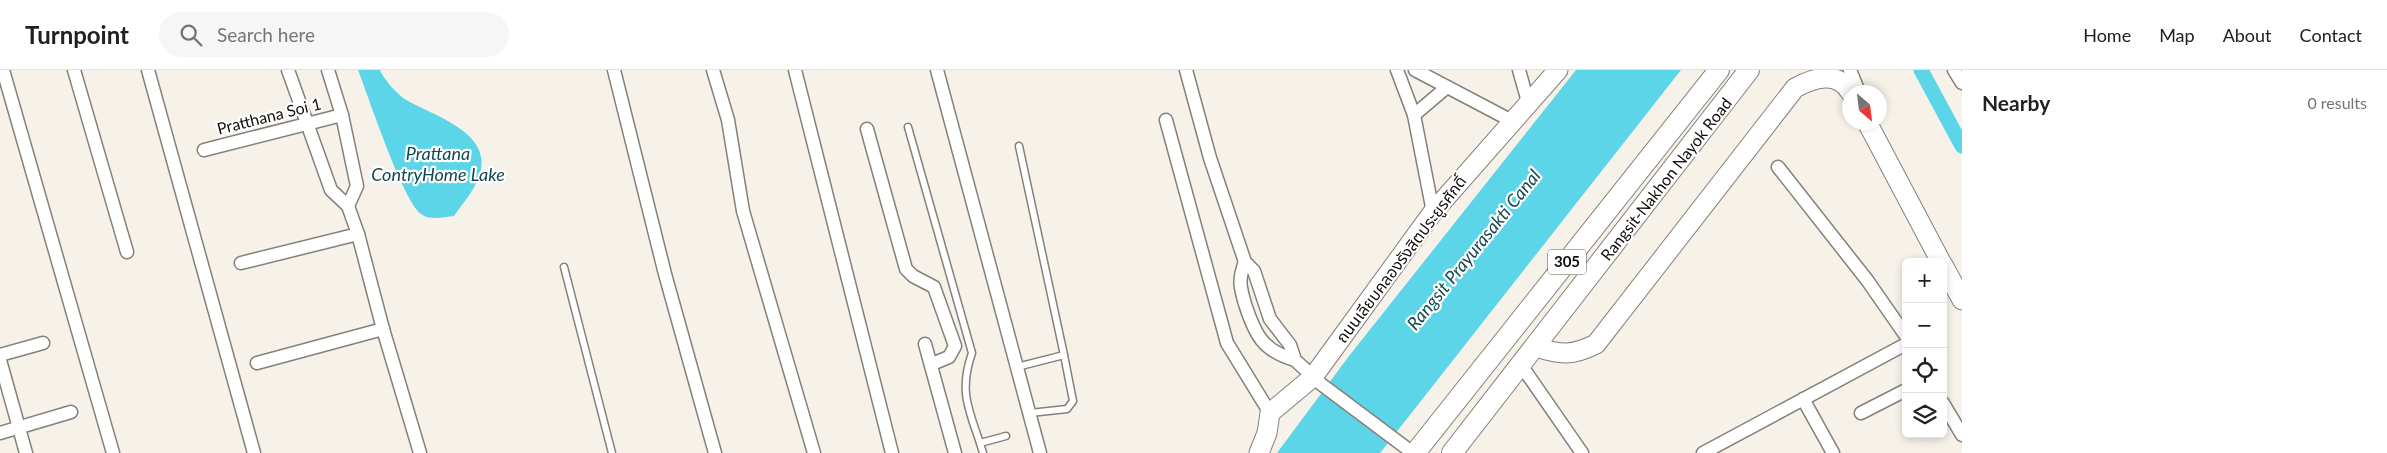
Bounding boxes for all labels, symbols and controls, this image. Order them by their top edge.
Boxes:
search box [159,12,509,57]
text: Turnpoint [25,20,129,49]
icon: search [177,21,205,49]
text: Search here [217,23,315,46]
text: Home [2083,24,2131,46]
text: Map [2159,24,2195,46]
text: About [2223,24,2272,46]
text: Contact [2300,24,2362,46]
north arrow [1842,85,1887,130]
text: Nearby [1982,90,2050,115]
street label: Pratthana Soi 1 [215,93,323,138]
text: 0 results [2307,93,2367,112]
street label: Rangsit-Nakhon Nayok Road [1596,94,1735,264]
water label: Prattana ContryHome Lake [371,142,505,185]
water label: Rangsit Prayurasakti Canal [1402,165,1545,334]
street label: ถนนเลียบคลองรังสิตประยูรศักดิ์ [1332,171,1470,347]
road number: 305 [1548,250,1586,274]
map controls [1902,258,1947,438]
button: + [1902,258,1947,303]
button: − [1902,303,1947,348]
button: locate [1902,348,1947,393]
button: layers [1902,393,1947,438]

